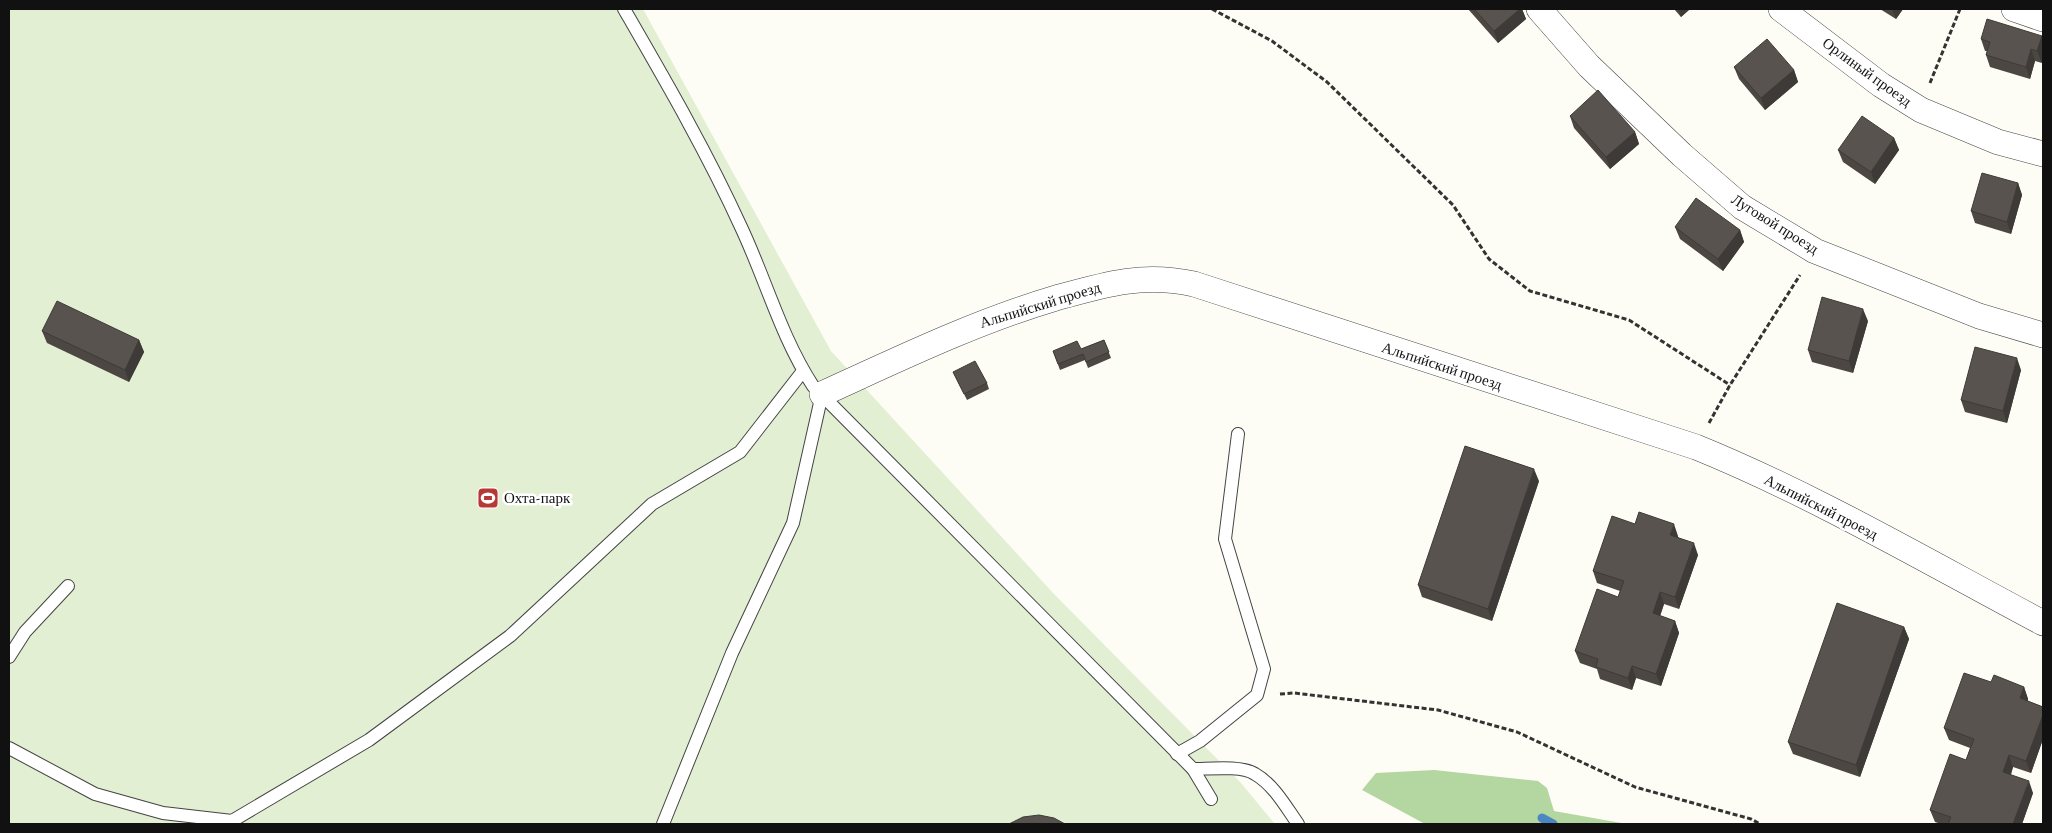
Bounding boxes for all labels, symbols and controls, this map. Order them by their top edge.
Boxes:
street label: Орлиный проезд [1819,34,1915,110]
street label: Луговой проезд [1729,191,1822,257]
street label: Альпийский проезд [978,279,1103,331]
street label: Альпийский проезд [1380,339,1504,393]
street label: Альпийский проезд [1762,471,1881,543]
sports icon: Охта-парк [476,486,500,510]
place label: Охта-парк [504,490,571,506]

